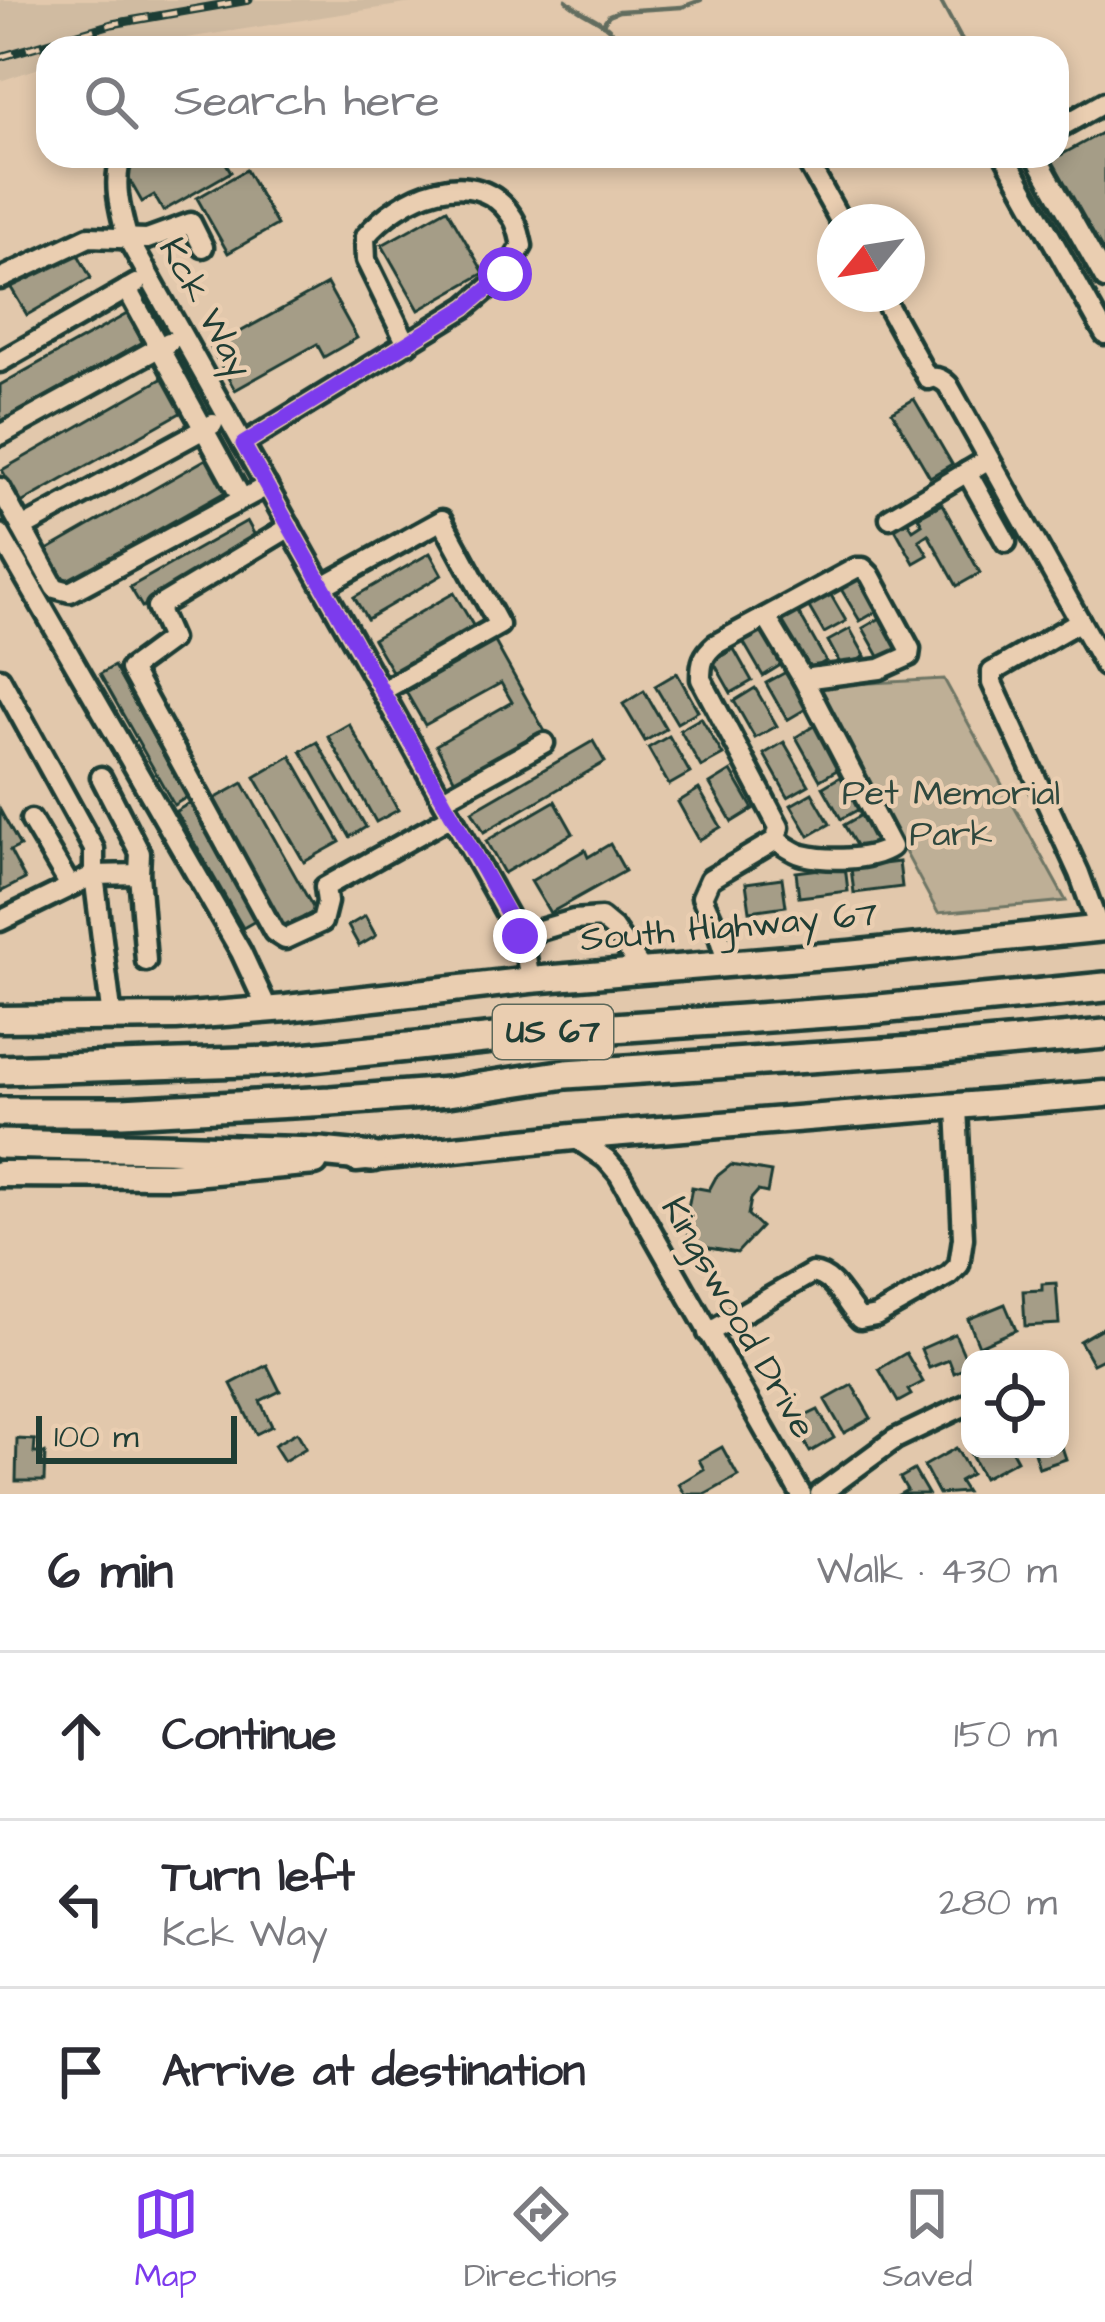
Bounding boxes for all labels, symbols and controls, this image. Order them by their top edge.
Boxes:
search box [36,36,1069,168]
icon: search [78,69,144,135]
text: Search here [174,71,440,133]
north arrow [817,204,925,312]
street label: Kck Way [146,229,265,387]
route start [478,247,532,301]
park label: Pet Memorial Park [842,768,1060,860]
street label: South Highway 67 [578,889,880,966]
route end [493,909,547,963]
road number: US 67 [493,1005,613,1059]
street label: Kingswood Drive [647,1188,828,1449]
map controls [961,1350,1069,1458]
button: locate [961,1350,1069,1458]
scale bar [36,1410,237,1463]
text: 100 m [54,1414,139,1460]
text: 6 min [48,1537,173,1608]
text: Walk · 430 m [817,1545,1057,1599]
icon: ahead [48,1703,114,1769]
text: Continue [162,1705,336,1767]
text: 150 m [954,1709,1057,1763]
text: Turn left [162,1846,355,1908]
icon: left [48,1871,114,1937]
text: 280 m [939,1877,1057,1931]
text: Kck Way [162,1908,328,1962]
icon: arrive [48,2039,114,2105]
text: Arrive at destination [162,2041,585,2103]
tab: Map [133,2181,199,2299]
tab: Directions [464,2181,617,2299]
tab: Saved [882,2181,972,2299]

